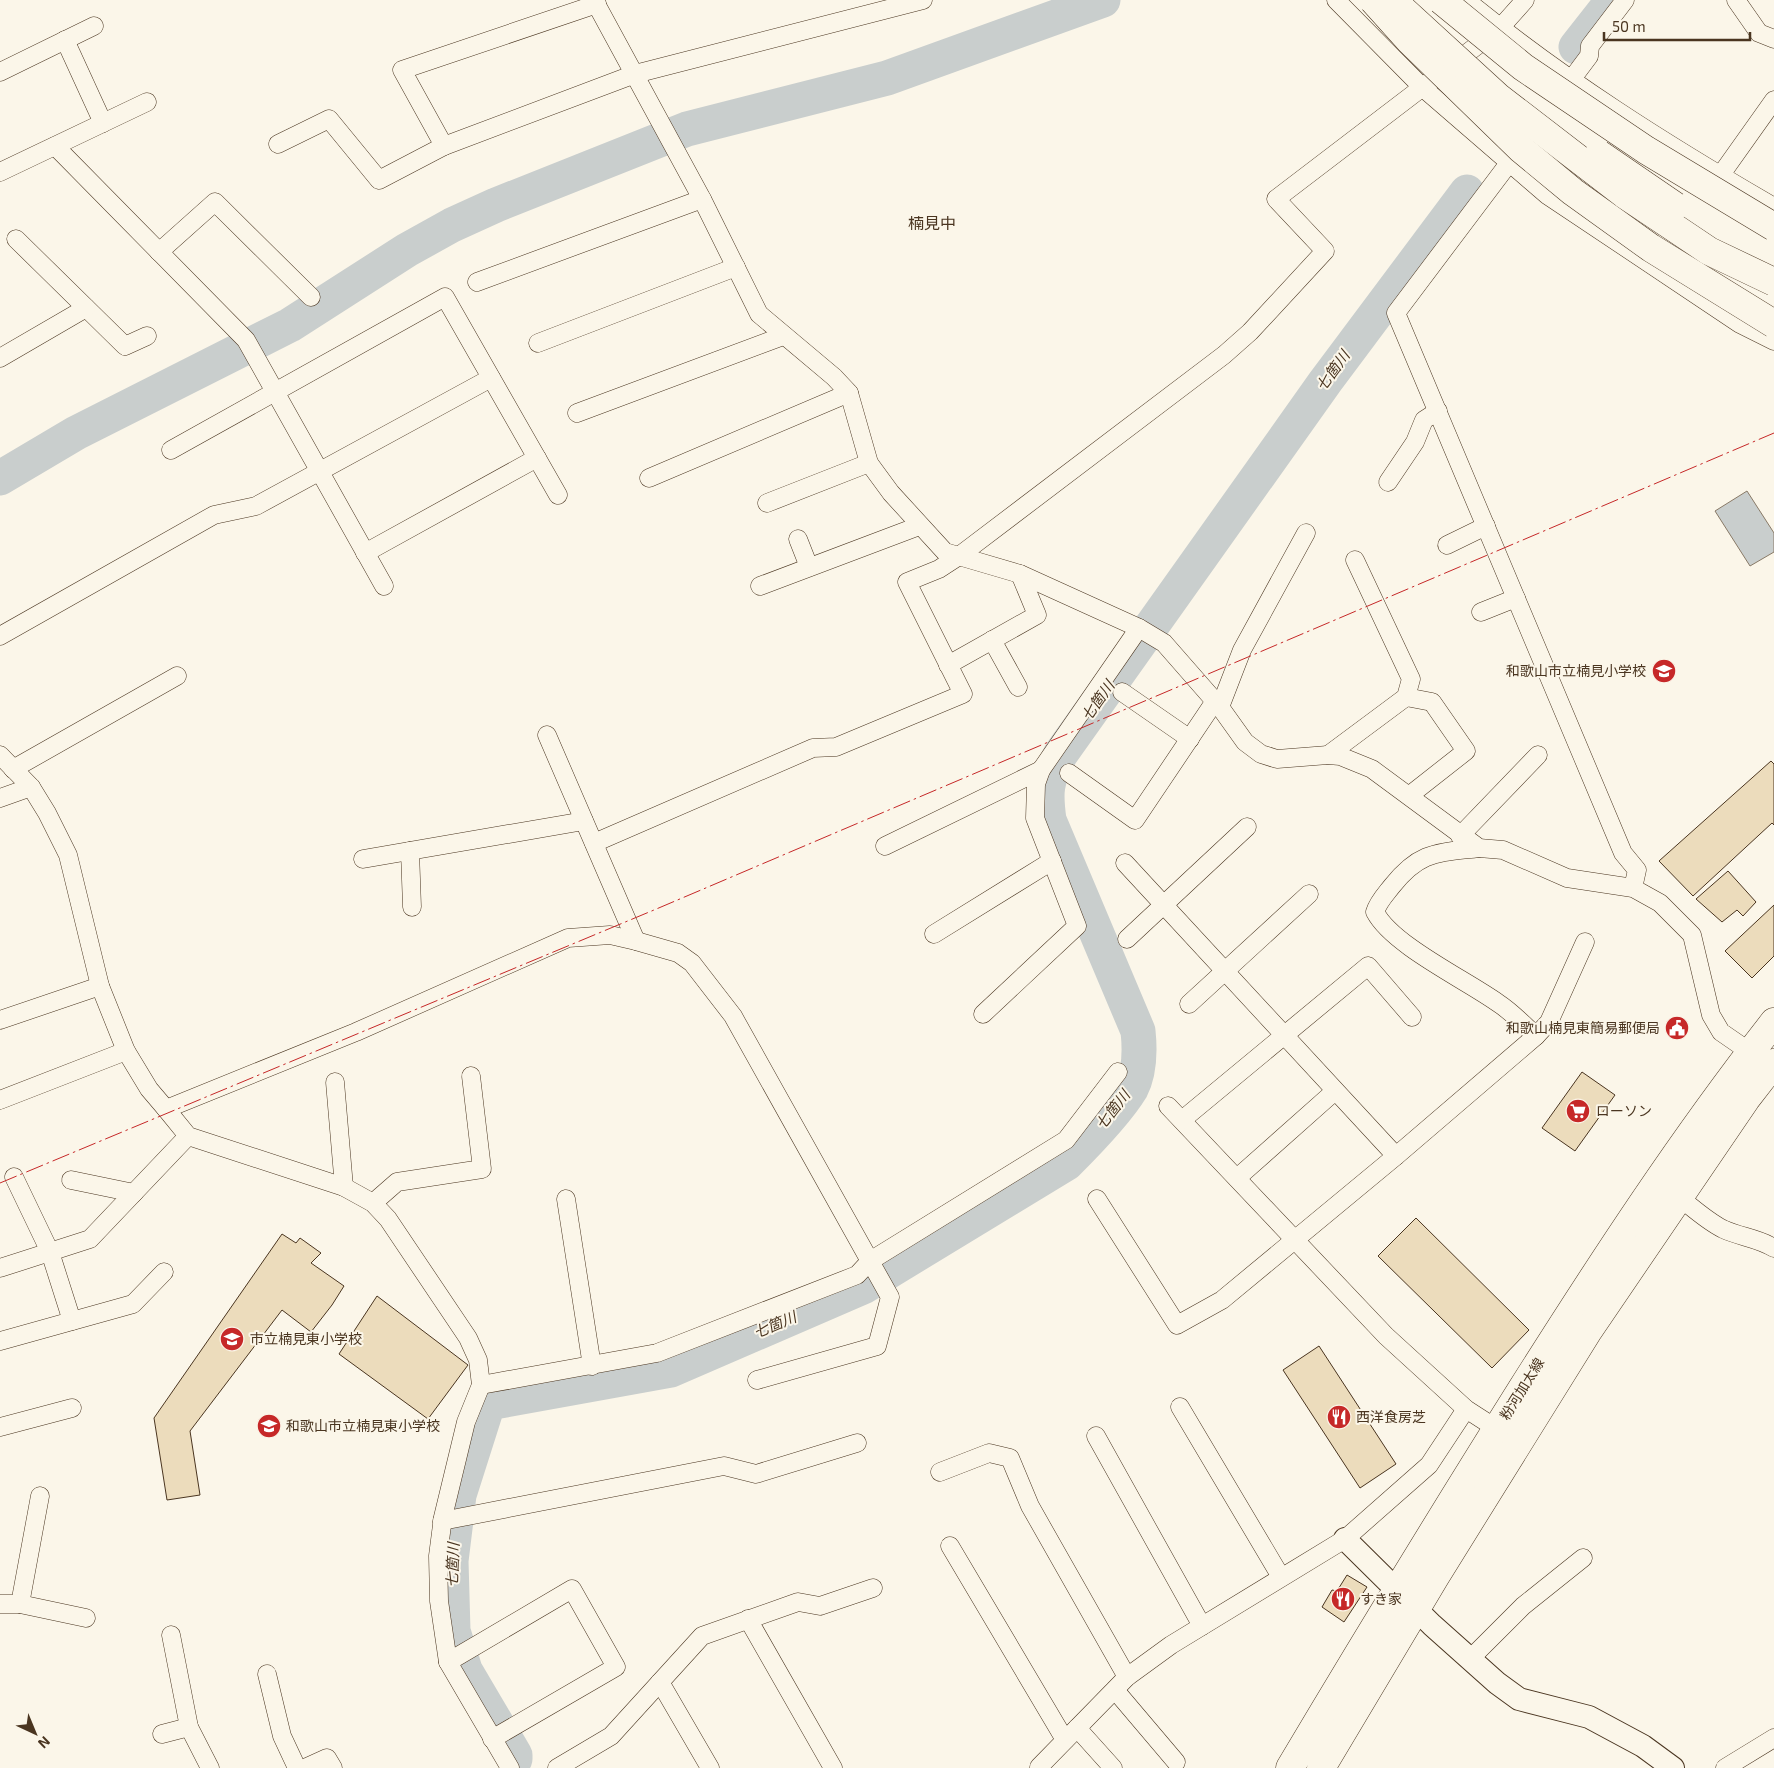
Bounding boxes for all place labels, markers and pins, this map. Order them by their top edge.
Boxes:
school or university icon: 和歌山市立楠見小学校 [1651,658,1677,684]
place label: 和歌山市立楠見小学校 [1506,662,1646,679]
public building icon: 和歌山楠見東簡易郵便局 [1664,1015,1690,1041]
place label: 和歌山楠見東簡易郵便局 [1506,1019,1660,1036]
supermarket icon: ローソン [1565,1098,1591,1124]
place label: ローソン [1596,1102,1652,1119]
school or university icon: 市立楠見東小学校 [219,1326,245,1352]
place label: 市立楠見東小学校 [250,1330,362,1347]
restaurant icon: 西洋食房芝 [1326,1404,1352,1430]
place label: 西洋食房芝 [1356,1408,1426,1425]
school or university icon: 和歌山市立楠見東小学校 [256,1413,282,1439]
place label: 和歌山市立楠見東小学校 [286,1417,440,1434]
restaurant icon: すき家 [1330,1586,1356,1612]
place label: すき家 [1360,1590,1402,1607]

